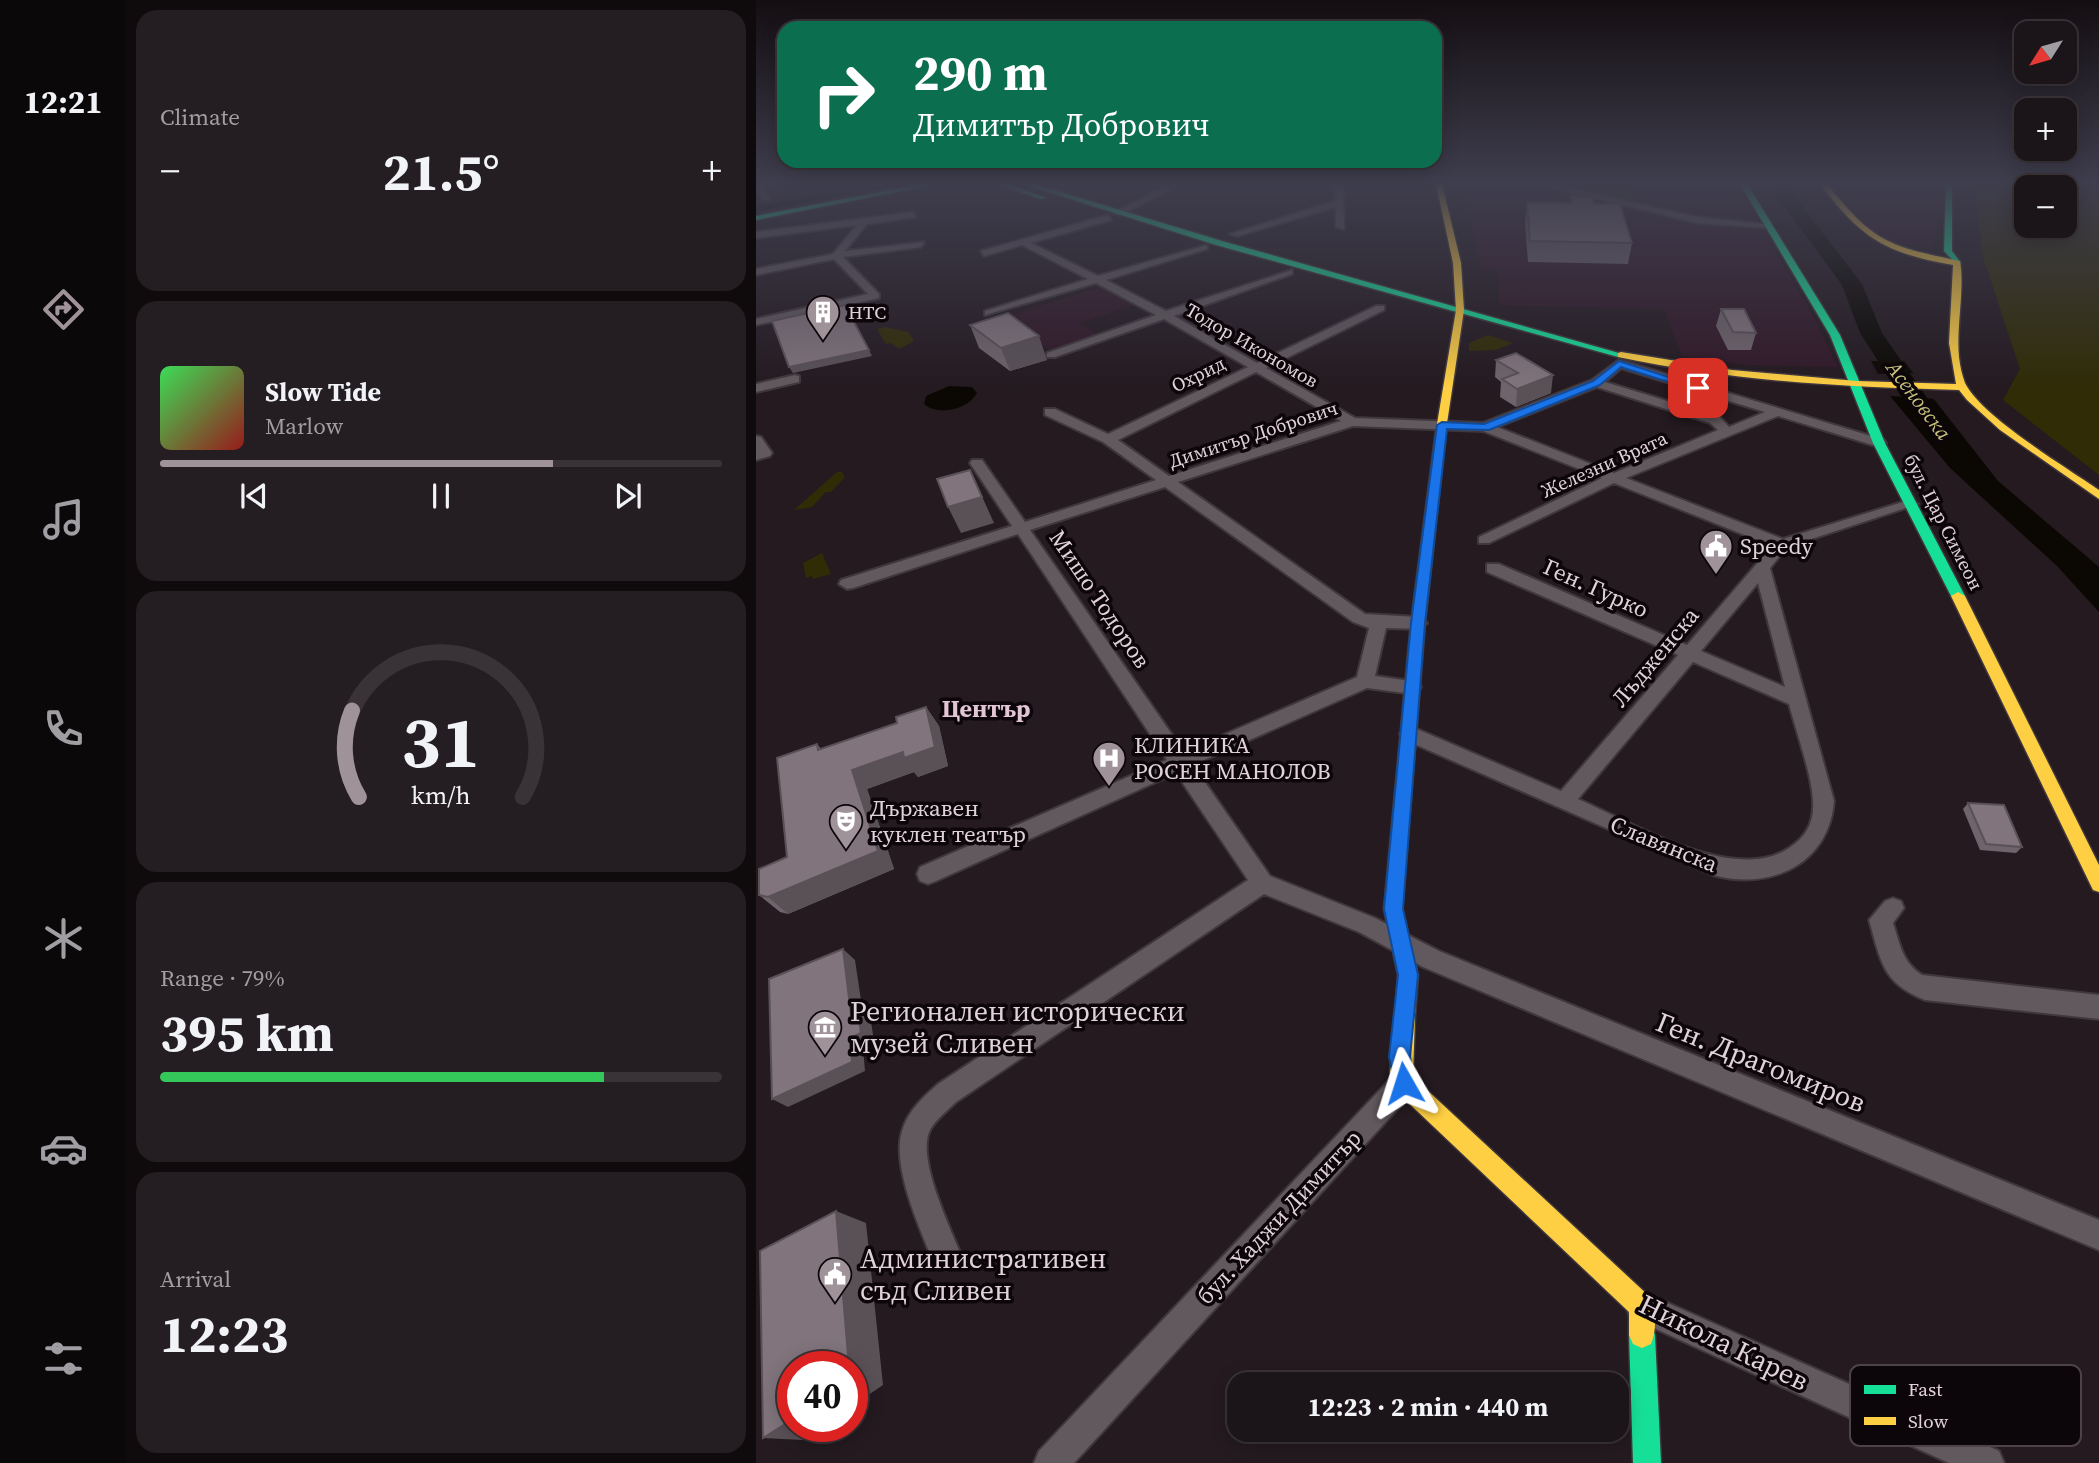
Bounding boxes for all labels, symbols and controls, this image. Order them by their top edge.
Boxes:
north arrow [2014,21,2077,84]
map controls [2014,21,2077,238]
text: 290 m [913,39,1048,106]
icon: right [798,49,889,140]
text: 12:21 [24,80,102,124]
button: + [2014,98,2077,161]
text: Climate [160,101,240,133]
text: Димитър Добрович [913,103,1210,147]
text: 21.5° [382,136,500,207]
text: − [160,145,180,197]
text: + [702,145,722,197]
button: − [2014,175,2077,238]
icon: directions [39,285,88,334]
building icon: НТС [804,293,842,342]
street label: Тодор Икономов [1181,297,1323,394]
place label: НТС [848,299,886,325]
street label: Охрид [1167,350,1229,398]
water label: Асеновска [1879,354,1958,446]
pin [1668,358,1728,418]
icon: arrive [1679,369,1717,407]
text: Slow Tide [265,374,381,410]
street label: Димитър Добрович [1165,394,1341,474]
text: Marlow [265,410,343,442]
street label: Железни Врата [1537,424,1671,503]
street label: бул. Цар Симеон [1898,449,1990,595]
icon: previous [235,477,273,515]
icon: pause [422,477,460,515]
icon: next [609,477,647,515]
icon: music [39,495,88,544]
street label: Мишо Тодоров [1042,524,1158,675]
public building icon: Speedy [1697,527,1735,576]
place label: Speedy [1740,530,1813,562]
street label: Ген. Гурко [1538,551,1654,625]
street label: Лъдженска [1604,600,1706,714]
district label: Център [942,692,1030,725]
text: 31 [402,693,480,792]
icon: phone [39,704,88,753]
place label: КЛИНИКА РОСЕН МАНОЛОВ [1134,729,1331,787]
hospital icon: КЛИНИКА РОСЕН МАНОЛОВ [1090,739,1128,788]
text: km/h [411,778,471,812]
place label: Държавен куклен театър [870,792,1026,850]
theatre icon: Държавен куклен театър [827,802,865,851]
street label: Славянска [1606,808,1723,880]
icon: climate [39,914,88,963]
text: Range · 79% [160,962,285,994]
place label: Регионален исторически музей Сливен [850,992,1185,1062]
text: 395 km [160,997,334,1068]
street label: Ген. Драгомиров [1651,1003,1871,1121]
museum icon: Регионален исторически музей Сливен [806,1008,844,1057]
position arrow [1367,1046,1441,1120]
street label: бул. Хаджи Димитър [1190,1123,1368,1311]
icon: car [39,1124,88,1173]
place label: Административен съд Сливен [860,1239,1107,1309]
public building icon: Административен съд Сливен [816,1255,854,1304]
text: Arrival [160,1263,231,1295]
street label: Никола Карев [1633,1285,1815,1399]
text: 12:23 [160,1298,288,1369]
icon: filters [39,1334,88,1383]
speed limit sign: 40 [777,1351,868,1442]
legend [1850,1365,2081,1446]
text: Fast [1908,1376,1943,1402]
text: 12:23 · 2 min · 440 m [1308,1389,1548,1425]
text: Slow [1908,1408,1949,1434]

